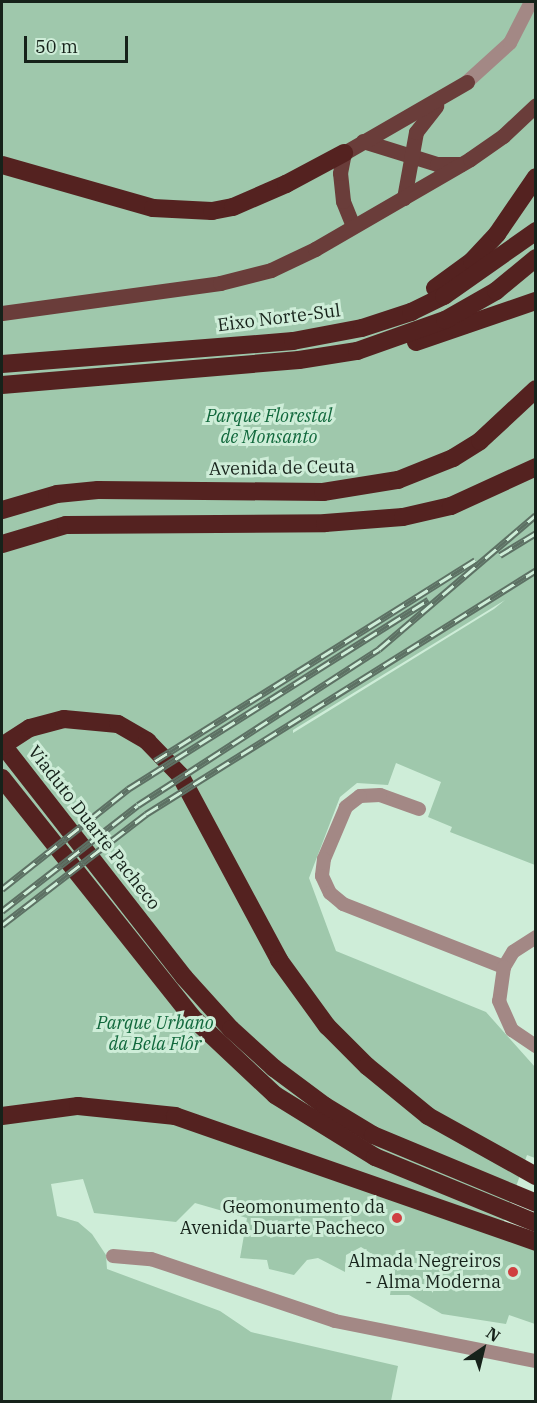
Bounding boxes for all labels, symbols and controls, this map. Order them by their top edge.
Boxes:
scale bar [27,24,130,62]
text: 50 m [35,35,78,58]
street label: Eixo Norte-Sul [216,300,342,336]
park label: Parque Florestal de Monsanto [206,406,332,448]
street label: Avenida de Ceuta [209,456,355,480]
street label: Viaduto Duarte Pacheco [23,742,165,914]
park label: Parque Urbano da Bela Flôr [96,1013,214,1056]
place label: Geomonumento da Avenida Duarte Pacheco [180,1197,385,1240]
marker: Geomonumento da Avenida Duarte Pacheco [390,1211,404,1225]
place label: Almada Negreiros - Alma Moderna [348,1251,501,1294]
marker: Almada Negreiros - Alma Moderna [506,1265,520,1279]
north arrow [453,1319,513,1379]
text: N [482,1322,504,1346]

